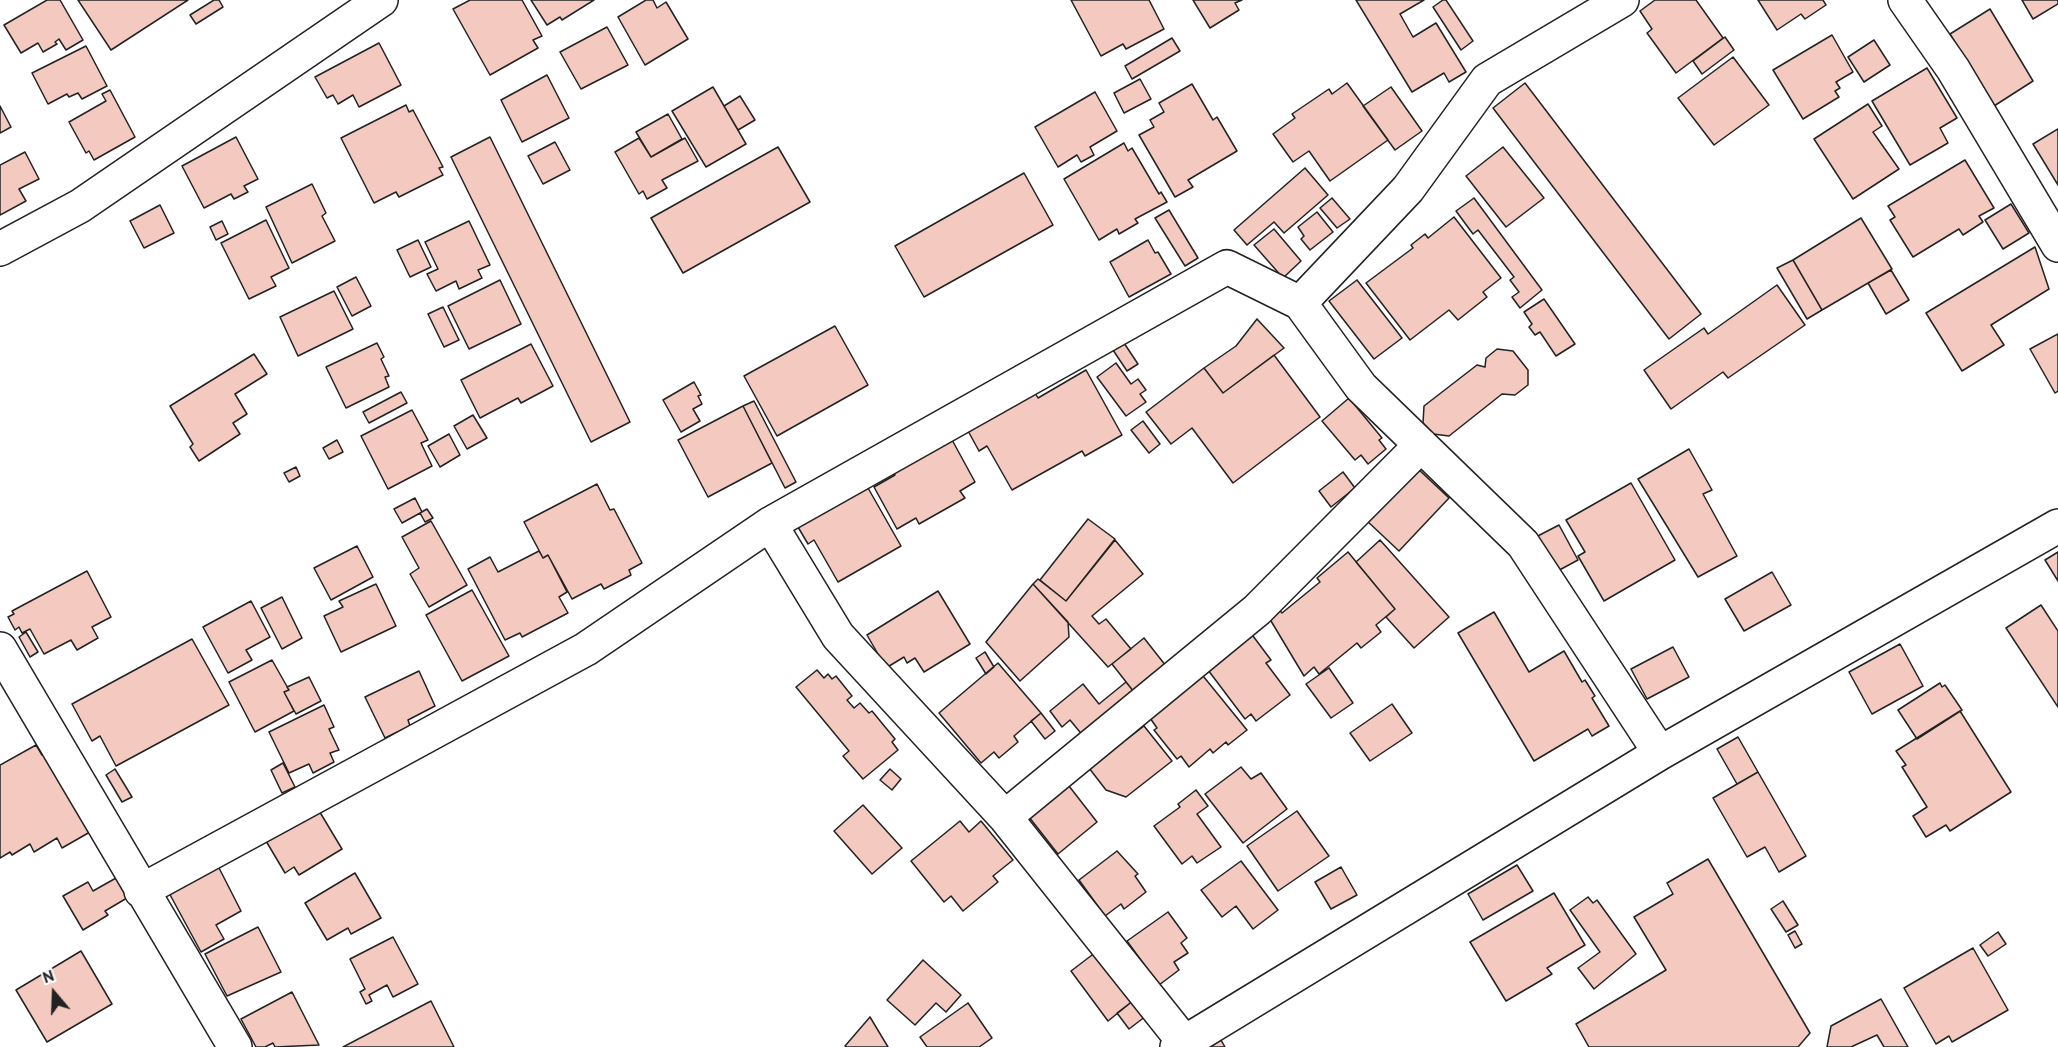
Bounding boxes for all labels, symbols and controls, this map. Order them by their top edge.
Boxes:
north arrow [24,963,84,1023]
text: N [40,965,56,987]

